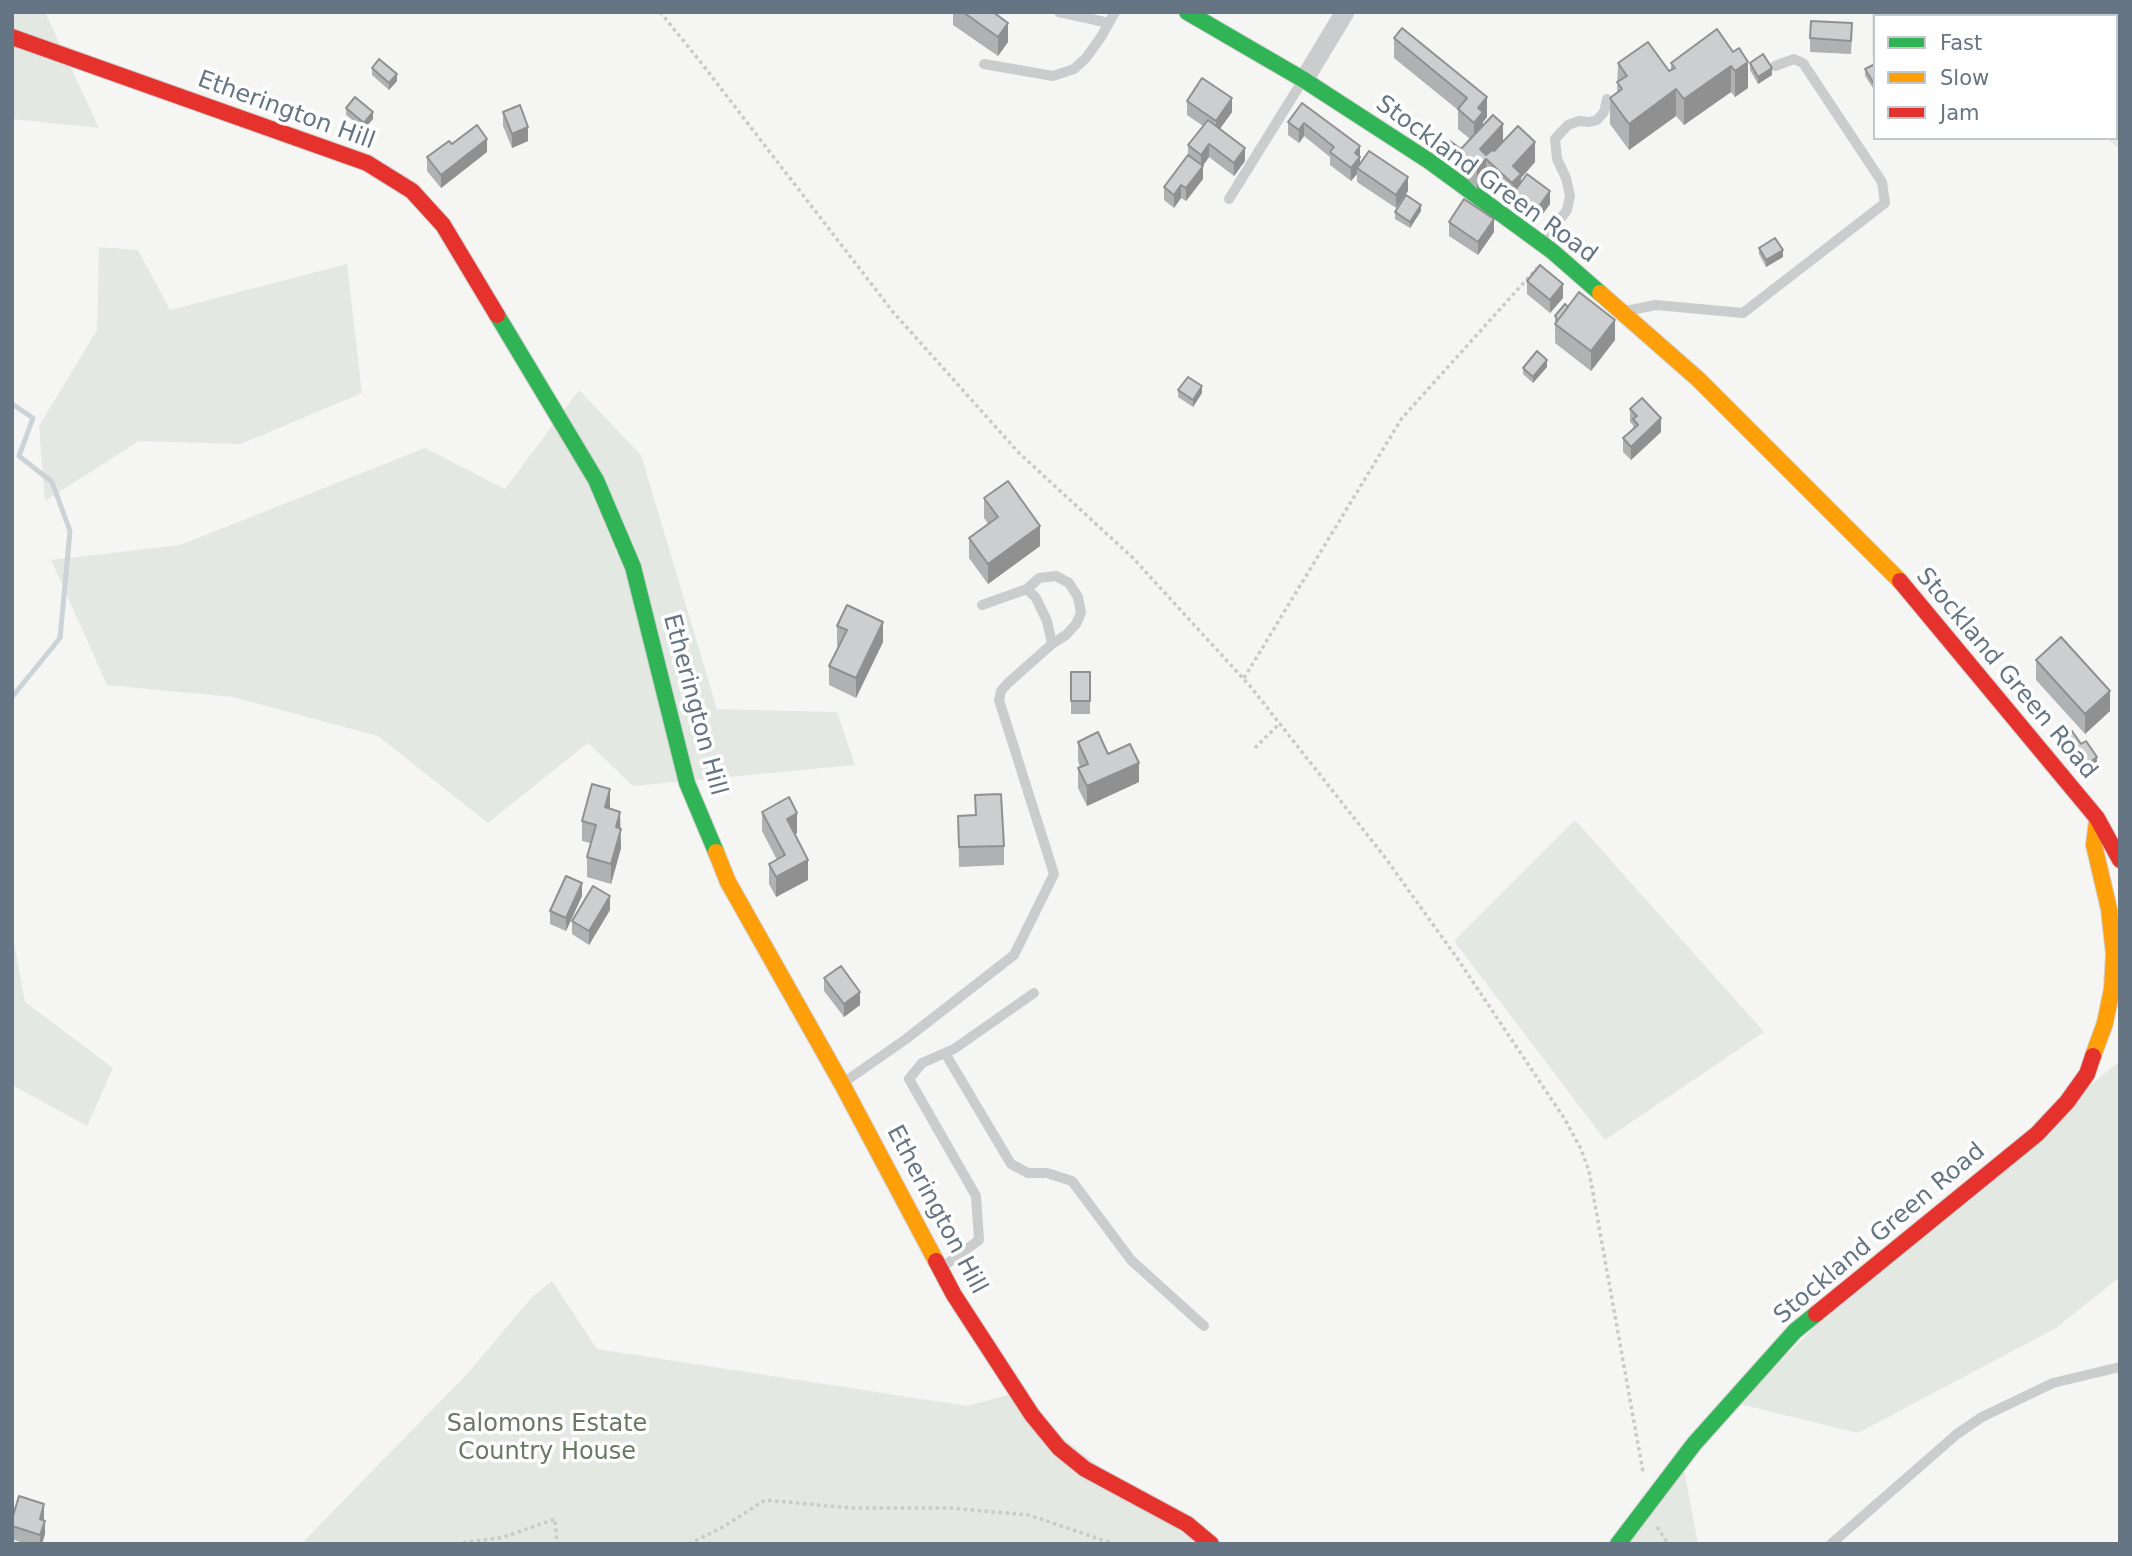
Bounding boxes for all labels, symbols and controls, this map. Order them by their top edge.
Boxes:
legend [1873,14,2118,140]
text: Fast [1940,31,1982,55]
street label: Etherington Hill [193,66,379,156]
text: Slow [1940,66,1989,90]
street label: Stockland Green Road [1370,90,1602,270]
text: Jam [1940,101,1980,125]
street label: Stockland Green Road [1909,563,2103,785]
street label: Etherington Hill [656,611,732,799]
street label: Etherington Hill [880,1121,992,1299]
street label: Stockland Green Road [1769,1137,1991,1331]
park label: Salomons Estate Country House [447,1411,647,1467]

